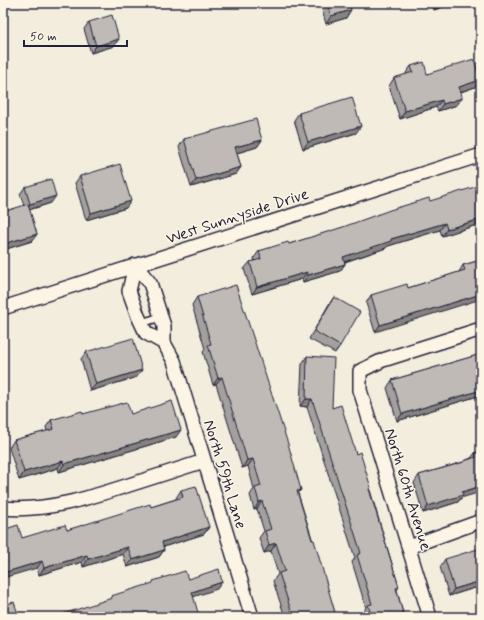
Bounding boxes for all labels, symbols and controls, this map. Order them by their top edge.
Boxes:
scale bar [24,22,127,48]
text: 50 m [30,29,57,45]
street label: West Sunnyside Drive [163,183,312,249]
street label: North 59th Lane [198,417,251,531]
street label: North 60th Avenue [379,426,436,553]

